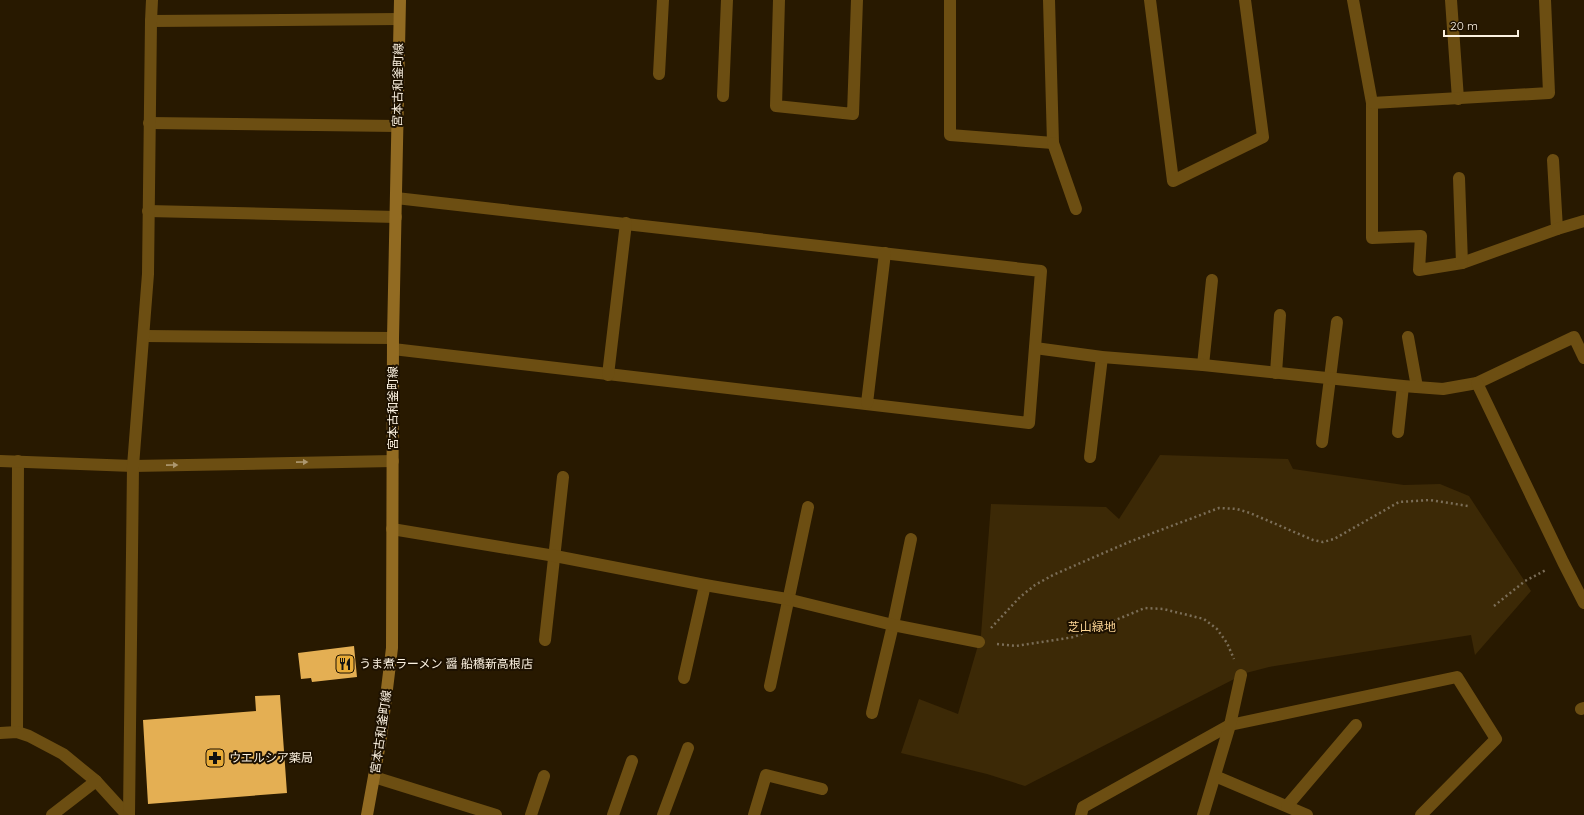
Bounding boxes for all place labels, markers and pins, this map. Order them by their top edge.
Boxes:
restaurant icon: うま煮ラーメン 醤 船橋新高根店 [334,653,356,675]
place label: うま煮ラーメン 醤 船橋新高根店 [359,656,533,671]
pharmacy icon: ウエルシア薬局 [204,747,226,769]
place label: ウエルシア薬局 [229,750,313,765]

